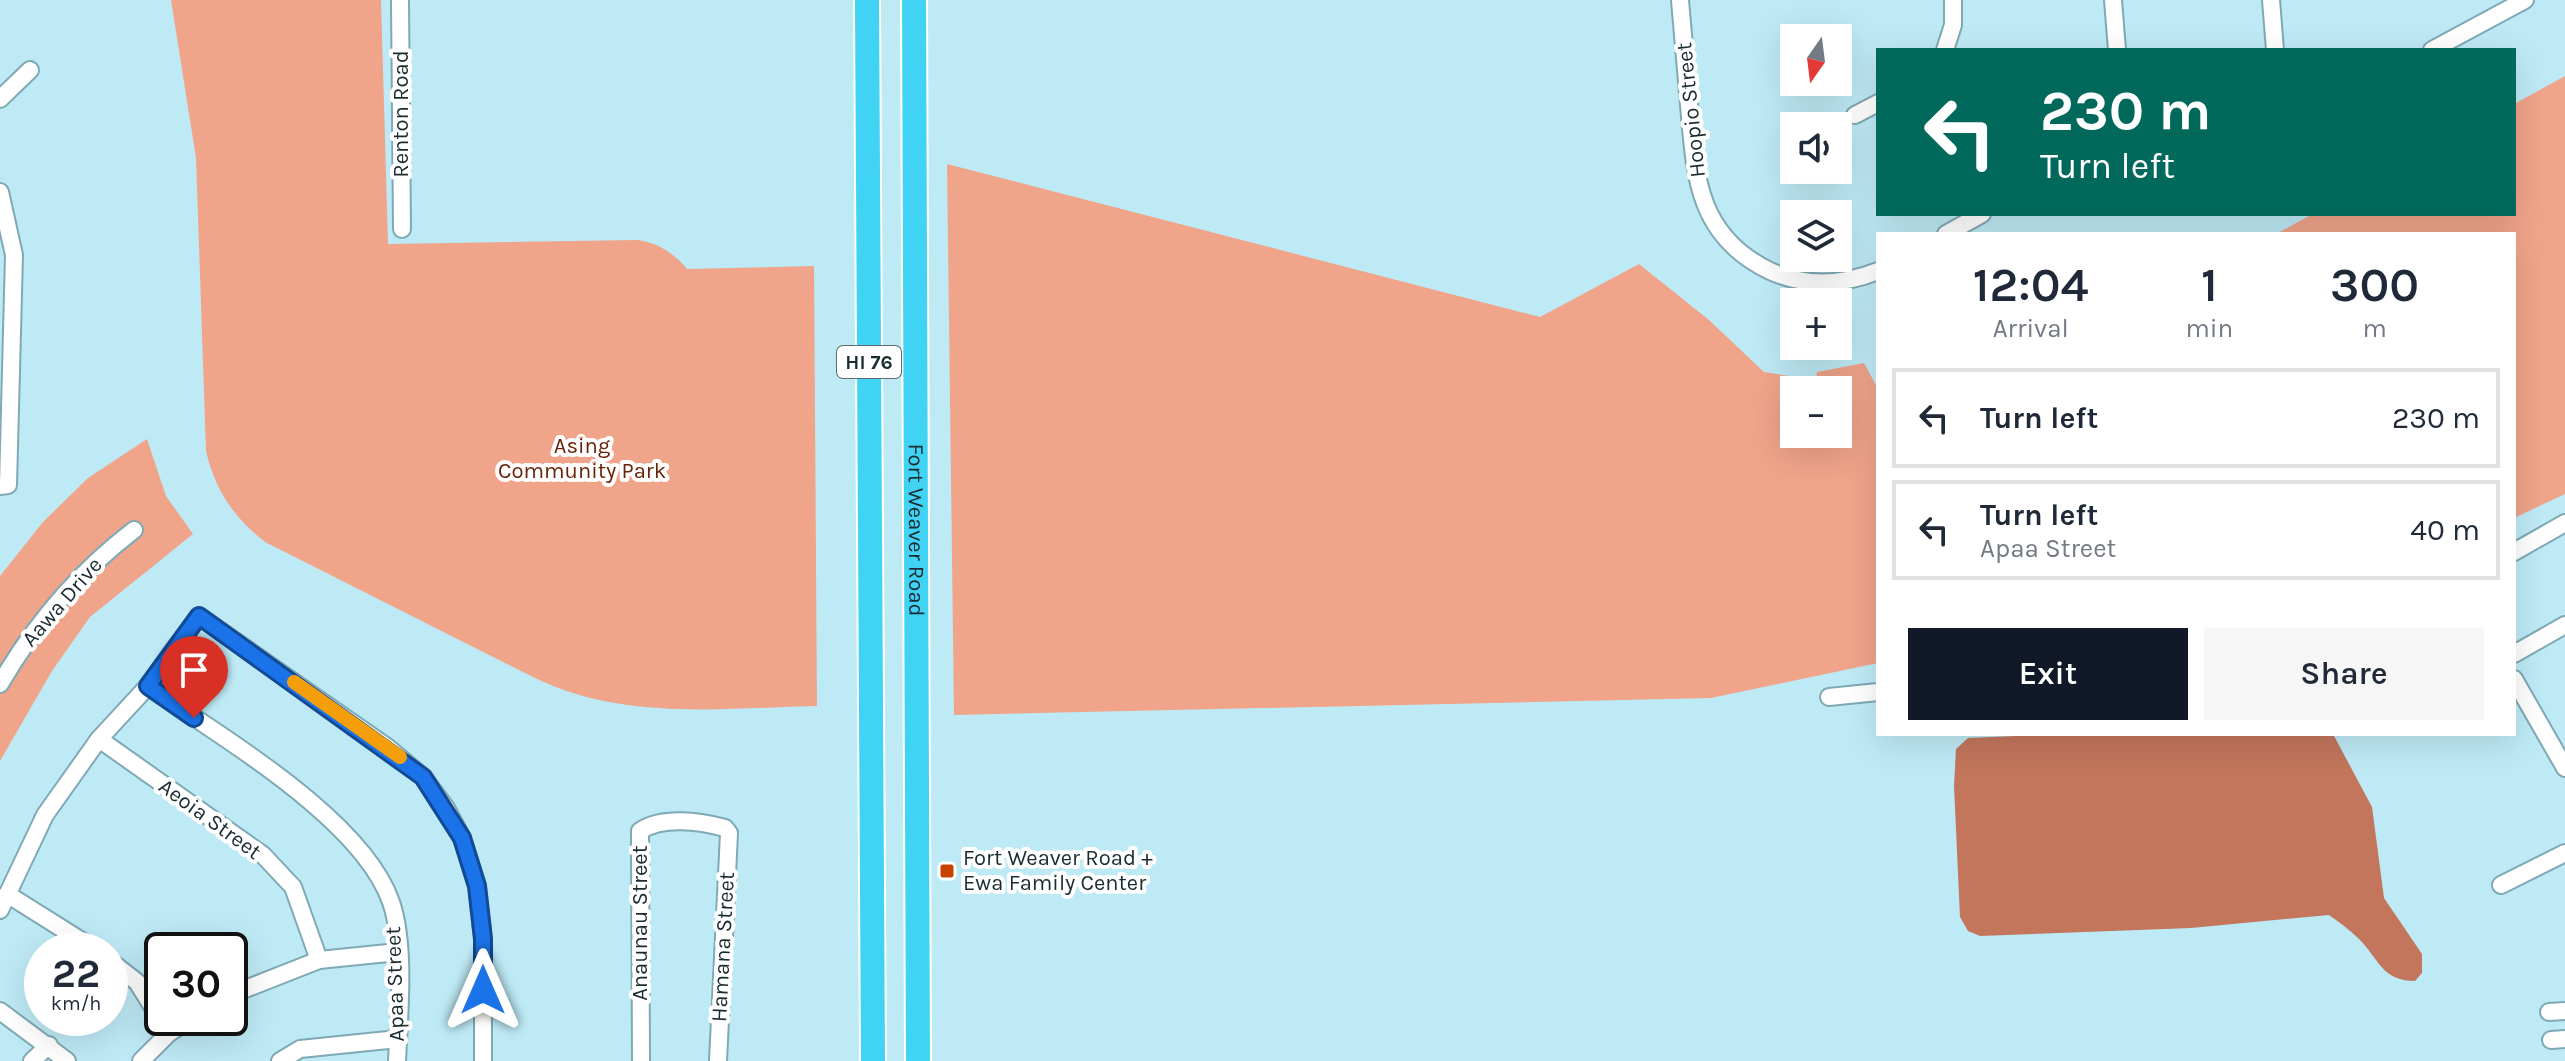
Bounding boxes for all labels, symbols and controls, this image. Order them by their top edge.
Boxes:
north arrow [1780,24,1852,96]
map controls [1780,24,1852,448]
street label: Hoopio Street [1671,41,1711,179]
street label: Renton Road [388,50,414,178]
text: 230 m [2040,78,2211,143]
icon: left [1908,80,2012,184]
button: sound [1780,112,1852,184]
text: Turn left [2040,145,2175,187]
button: layers [1780,200,1852,272]
text: 12:04 [1973,257,2089,313]
text: 1 [2201,257,2218,313]
text: 300 [2330,257,2419,313]
button: + [1780,288,1852,360]
text: Arrival [1993,313,2069,344]
text: min [2185,313,2233,344]
text: m [2362,313,2387,344]
road number: HI 76 [837,346,901,378]
button: − [1780,376,1852,448]
icon: left [1912,396,1956,440]
text: Turn left [1980,400,2098,436]
text: 230 m [2392,400,2480,436]
park label: Asing Community Park [498,433,666,484]
street label: Fort Weaver Road [903,443,929,617]
text: Turn left [1980,497,2098,533]
icon: left [1912,508,1956,552]
text: 40 m [2410,512,2480,548]
text: Apaa Street [1980,533,2116,564]
street label: Aawa Drive [16,552,108,652]
button: Exit [1908,628,2188,720]
button: Share [2204,628,2484,720]
pin [160,636,228,718]
icon: arrive [172,648,216,692]
street label: Aeoia Street [154,773,266,865]
street label: Anaunau Street [627,845,653,1001]
place label: Fort Weaver Road + Ewa Family Center [963,845,1153,896]
marker: Fort Weaver Road + Ewa Family Center [938,862,956,880]
street label: Hamana Street [706,871,740,1023]
street label: Apaa Street [380,926,410,1042]
speed limit sign: 30 [144,932,248,1036]
position arrow [441,948,525,1032]
text: 22 [52,950,100,997]
text: km/h [51,992,101,1015]

